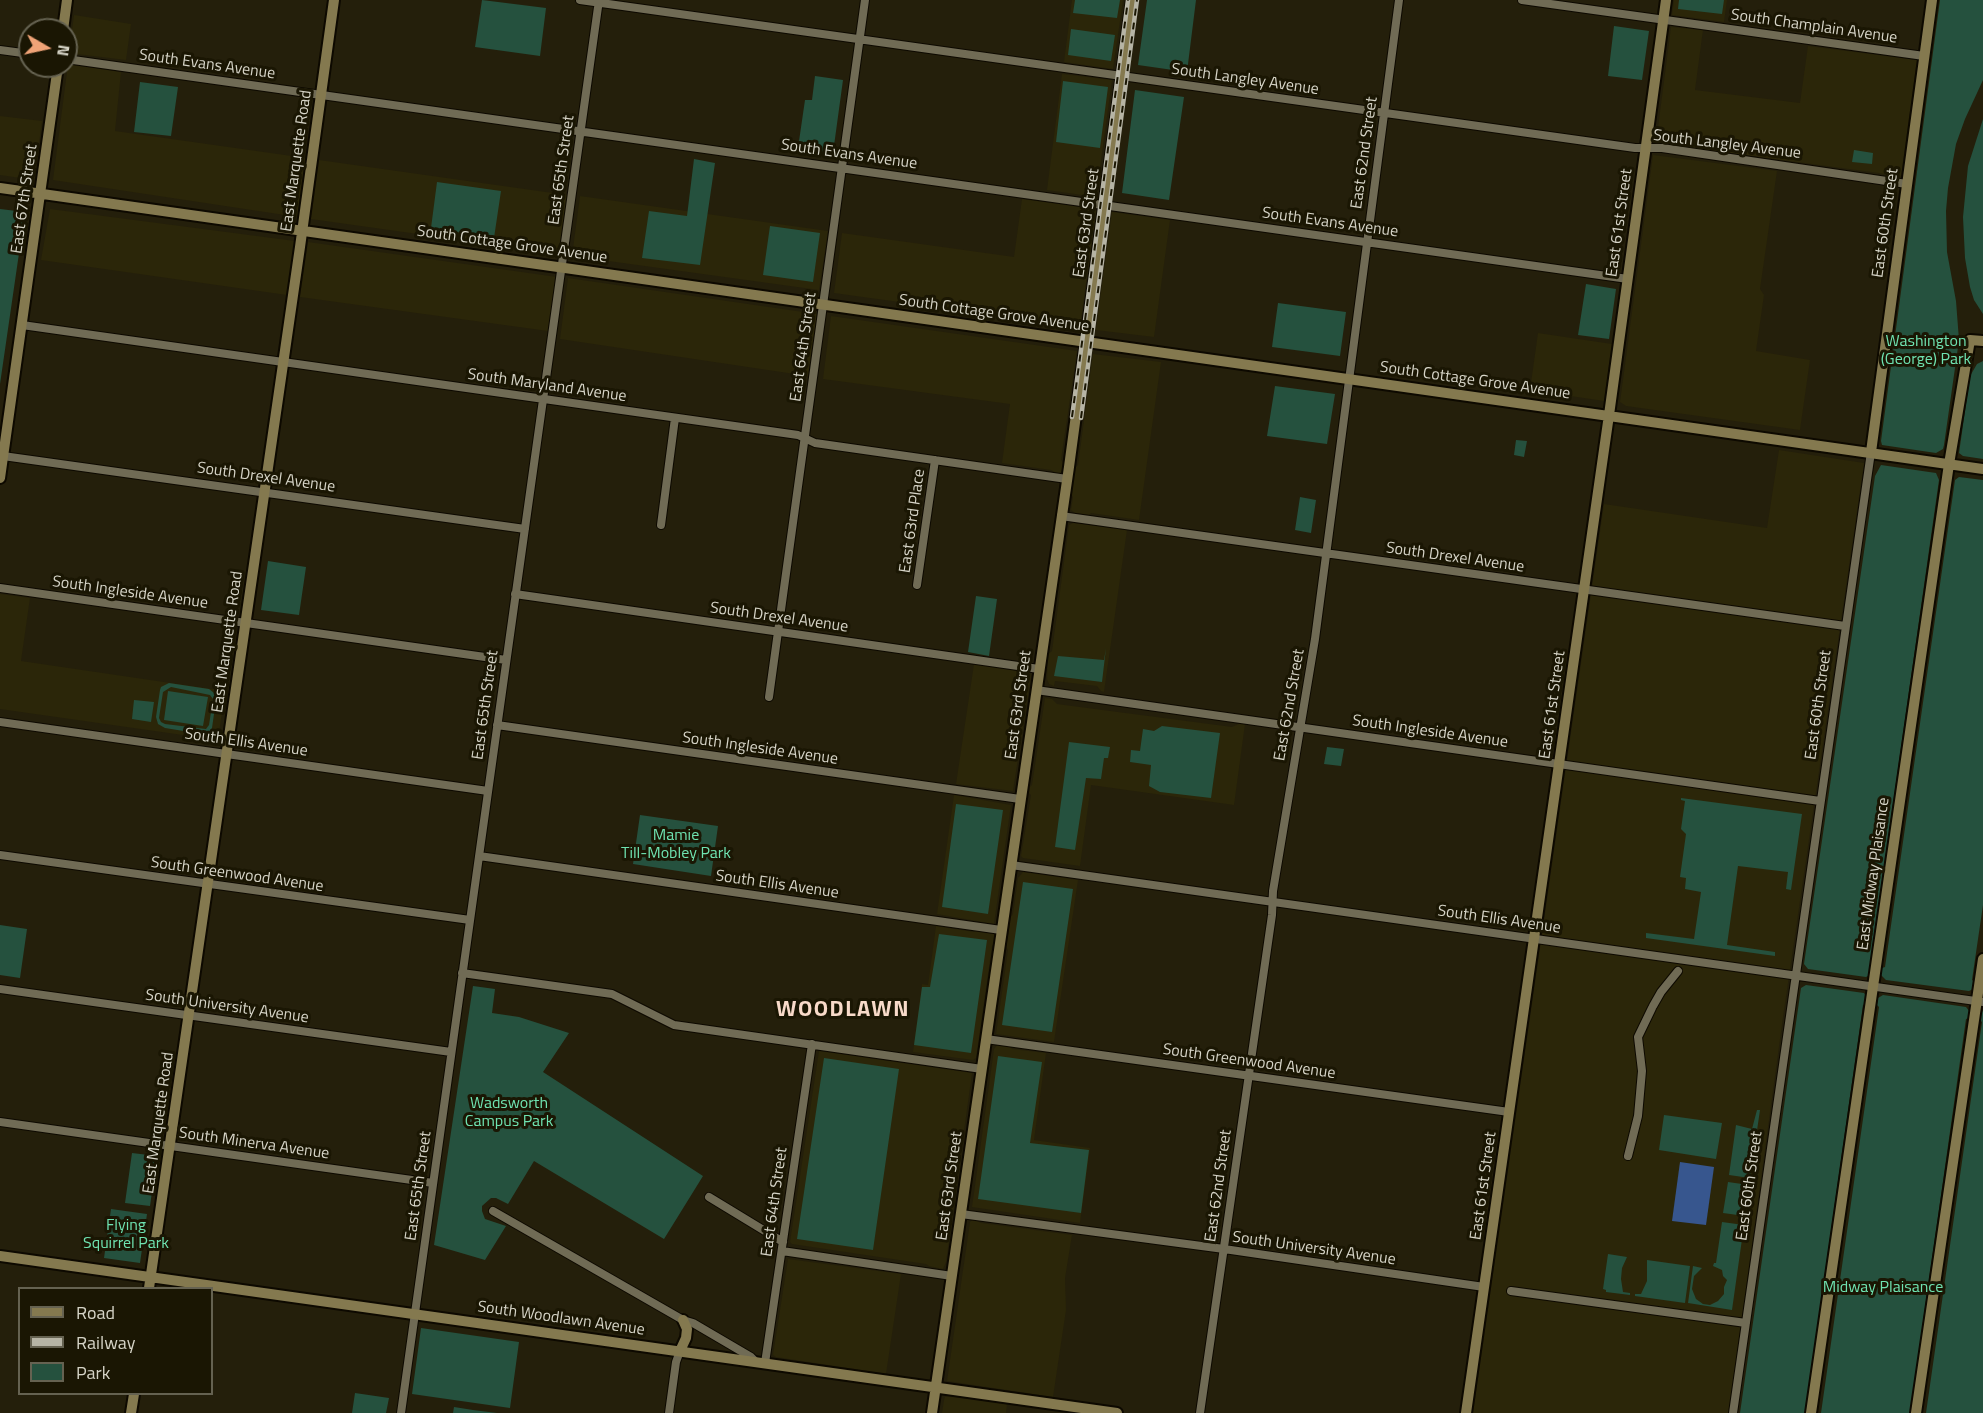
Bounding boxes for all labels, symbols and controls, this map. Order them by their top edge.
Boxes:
street label: South Champlain Avenue [1730,6,1898,48]
north arrow [18,18,78,78]
text: N [51,43,77,58]
street label: South Evans Avenue [138,46,276,84]
street label: South Langley Avenue [1170,60,1320,100]
street label: East Marquette Road [278,89,316,233]
street label: East 62nd Street [1348,96,1382,210]
street label: East 65th Street [545,114,579,226]
street label: South Langley Avenue [1652,126,1802,164]
street label: South Evans Avenue [780,136,918,174]
street label: East 67th Street [8,143,42,255]
street label: East 63rd Street [1070,167,1104,279]
street label: East 60th Street [1869,167,1903,279]
street label: East 61st Street [1603,168,1637,278]
street label: South Evans Avenue [1261,204,1399,242]
street label: South Cottage Grove Avenue [416,222,608,268]
street label: East 64th Street [787,291,821,403]
street label: South Cottage Grove Avenue [898,291,1090,337]
park label: Washington (George) Park [1881,332,1971,370]
street label: South Cottage Grove Avenue [1379,358,1571,404]
street label: South Maryland Avenue [466,365,628,407]
street label: South Drexel Avenue [196,459,336,497]
street label: East 63rd Place [896,468,930,574]
street label: South Drexel Avenue [1385,539,1525,577]
street label: East Marquette Road [209,570,247,714]
street label: South Ingleside Avenue [51,573,209,613]
street label: South Drexel Avenue [709,599,849,637]
street label: East 62nd Street [1271,648,1309,762]
street label: East 65th Street [469,649,503,761]
street label: East 63rd Street [1002,649,1036,761]
street label: East 60th Street [1802,649,1836,761]
street label: East 61st Street [1536,650,1570,760]
street label: South Ingleside Avenue [1351,712,1509,752]
street label: South Ellis Avenue [183,725,309,761]
street label: South Ingleside Avenue [681,729,839,769]
street label: East Midway Plaisance [1854,796,1894,952]
park label: Mamie Till-Mobley Park [621,826,731,864]
street label: South Greenwood Avenue [149,853,325,897]
street label: South Ellis Avenue [714,867,840,903]
street label: South Ellis Avenue [1436,902,1562,938]
street label: South University Avenue [144,986,310,1028]
district label: WOODLAWN [776,998,910,1024]
street label: South Greenwood Avenue [1161,1040,1337,1084]
street label: East Marquette Road [140,1051,178,1195]
park label: Wadsworth Campus Park [465,1094,553,1132]
street label: South Minerva Avenue [178,1124,330,1164]
street label: East 62nd Street [1202,1129,1236,1243]
street label: East 65th Street [402,1130,436,1242]
street label: East 63rd Street [933,1130,967,1242]
street label: East 60th Street [1733,1130,1767,1242]
street label: East 61st Street [1467,1131,1501,1241]
street label: East 64th Street [758,1146,792,1258]
park label: Flying Squirrel Park [83,1216,169,1254]
street label: South University Avenue [1231,1228,1397,1270]
park label: Midway Plaisance [1823,1278,1943,1298]
legend [18,1287,213,1395]
street label: South Woodlawn Avenue [476,1298,646,1340]
text: Road [76,1299,115,1326]
text: Railway [76,1329,135,1356]
text: Park [76,1359,110,1386]

